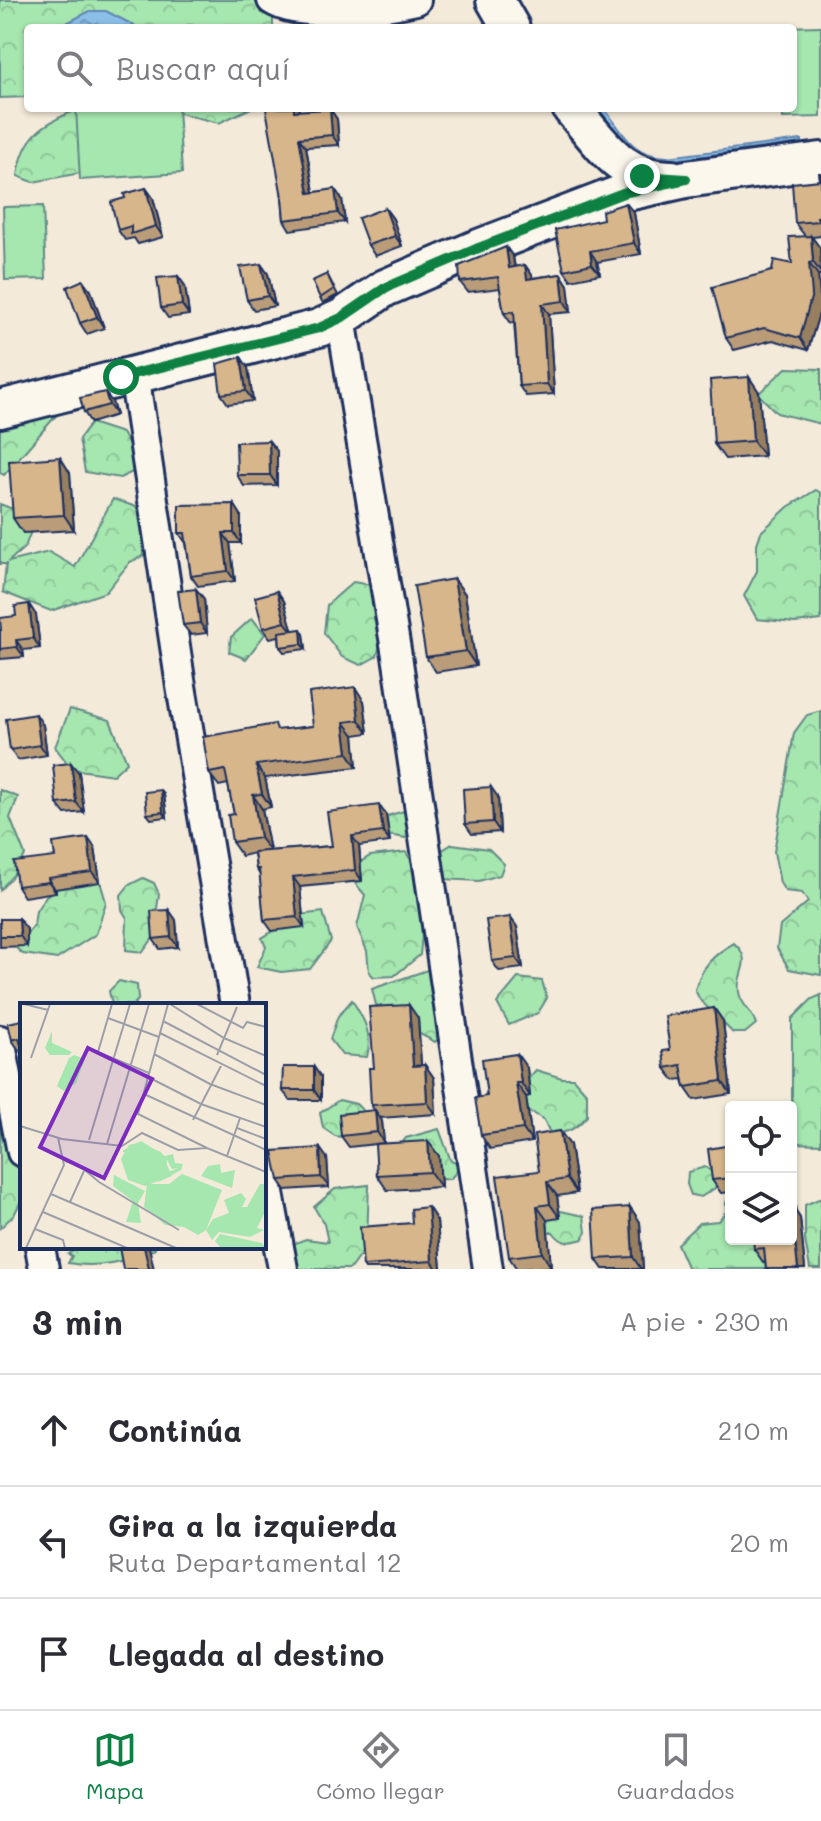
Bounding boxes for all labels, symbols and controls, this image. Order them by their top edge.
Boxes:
search box [24,24,797,112]
icon: search [52,46,96,90]
text: Buscar aquí [116,48,290,88]
route end [624,158,660,194]
route start [103,359,139,395]
inset map [20,1003,266,1249]
map controls [725,1101,797,1245]
button: locate [725,1101,797,1173]
button: layers [725,1173,797,1245]
text: 3 min [32,1299,123,1344]
text: A pie · 230 m [620,1304,789,1338]
icon: ahead [32,1408,76,1452]
text: Continúa [108,1410,242,1450]
text: 210 m [718,1413,789,1447]
text: Gira a la izquierda [108,1505,397,1545]
icon: left [32,1520,76,1564]
text: 20 m [729,1525,789,1559]
text: Ruta Departamental 12 [108,1545,402,1579]
icon: arrive [32,1632,76,1676]
text: Llegada al destino [108,1634,384,1674]
tab: Mapa [86,1728,144,1805]
tab: Cómo llegar [316,1728,445,1805]
tab: Guardados [617,1728,735,1805]

